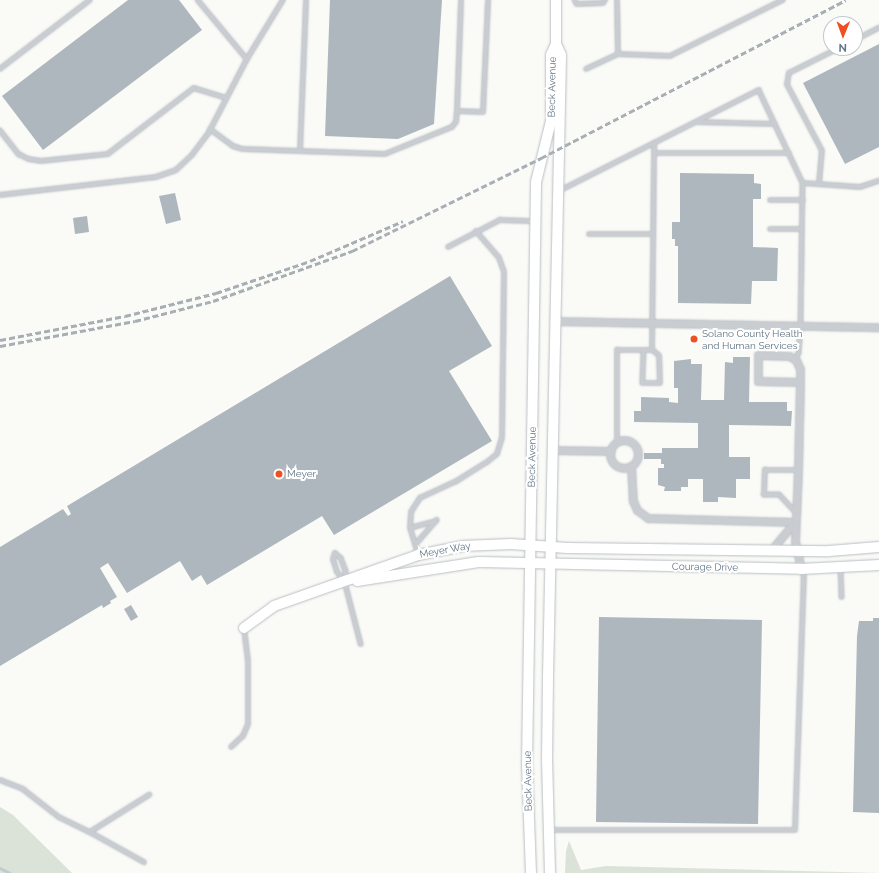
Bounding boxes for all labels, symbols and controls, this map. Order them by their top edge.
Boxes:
north arrow [823,16,863,56]
text: N [838,41,847,54]
street label: Beck Avenue [545,56,559,118]
place label: Solano County Health and Human Services [702,327,803,350]
marker: Solano County Health and Human Services [689,334,699,344]
street label: Beck Avenue [525,426,539,488]
place label: Meyer [287,468,316,480]
marker: Meyer [274,469,284,479]
street label: Meyer Way [418,540,472,560]
street label: Courage Drive [672,560,738,574]
street label: Beck Avenue [521,750,535,812]

